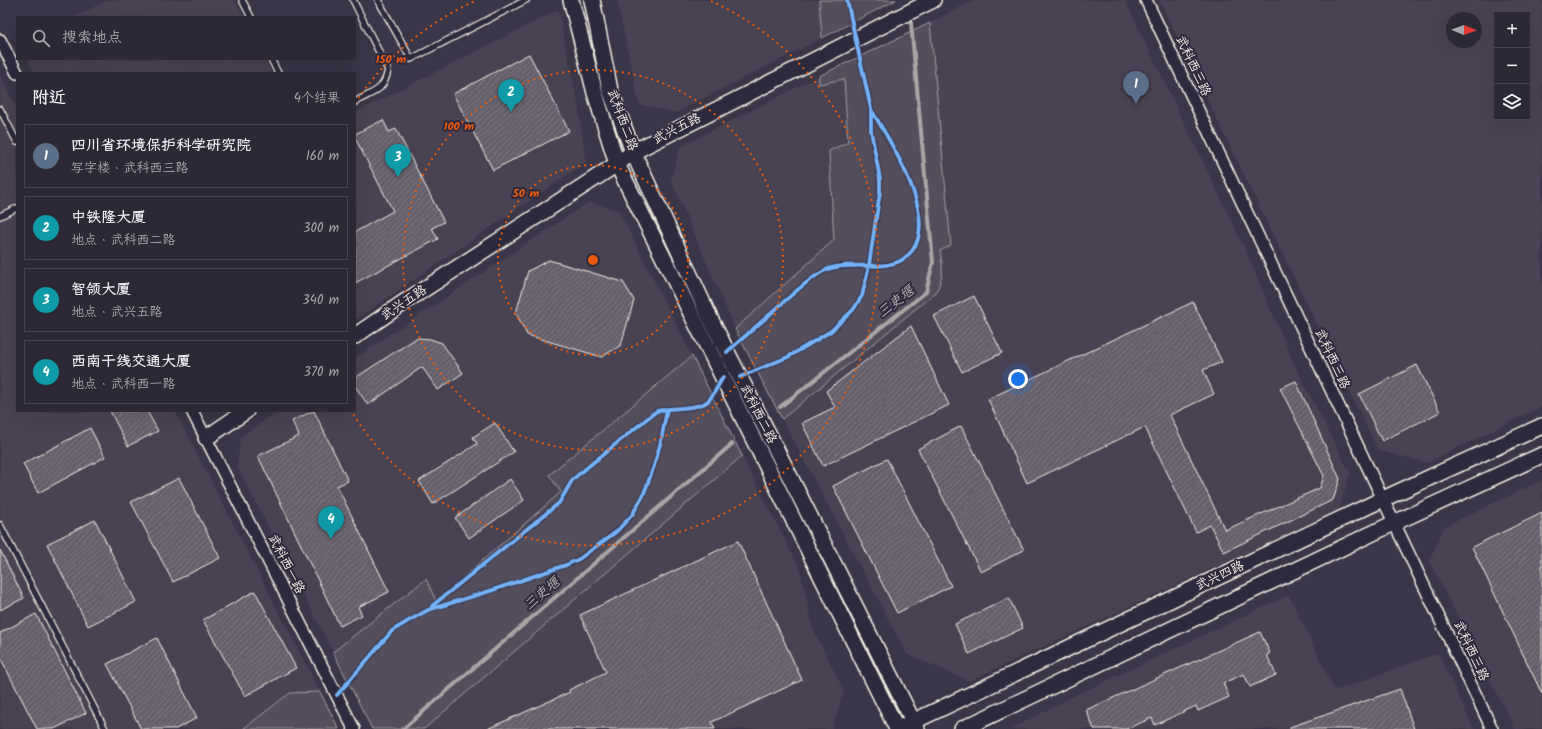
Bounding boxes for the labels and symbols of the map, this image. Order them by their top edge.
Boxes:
north arrow [1446,12,1482,48]
street label: 武科西三路 [1170,32,1216,100]
text: 150 m [376,50,406,69]
pin: 1 [1123,71,1149,104]
pin: 2 [498,79,524,112]
street label: 武科西二路 [601,86,643,154]
street label: 武兴五路 [649,108,705,150]
text: 100 m [444,117,474,136]
pin: 3 [385,144,411,177]
text: 50 m [512,184,540,203]
centre of rings [586,253,600,267]
water label: 三吏堰 [873,279,921,324]
street label: 武兴五路 [377,280,431,326]
street label: 武科西三路 [1309,325,1355,393]
your location [1008,369,1028,389]
street label: 武科西二路 [734,380,782,448]
pin: 4 [318,506,344,539]
street label: 武科西一路 [262,530,310,598]
street label: 武兴四路 [1192,555,1248,597]
water label: 三吏堰 [519,571,567,616]
street label: 武科西三路 [1448,617,1494,685]

